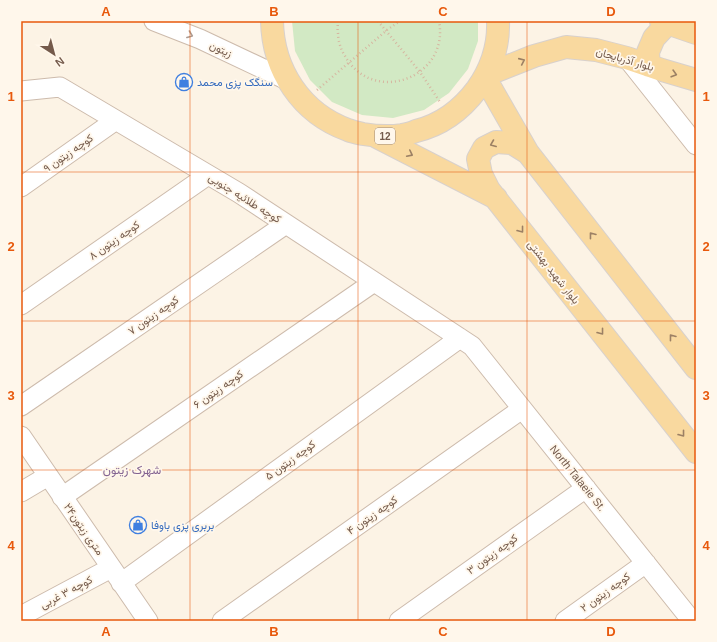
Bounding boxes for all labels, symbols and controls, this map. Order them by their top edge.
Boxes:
text: A [101,4,111,19]
text: B [269,4,279,19]
text: C [438,4,448,19]
text: D [606,4,616,19]
one-way arrow [187,31,194,39]
north arrow [34,34,74,74]
street label: زيتون [207,39,234,60]
street label: بلوار آذربایجان [594,45,655,74]
text: N [53,55,67,69]
one-way arrow [518,58,526,66]
one-way arrow [671,69,678,78]
shop icon: سنگک پزی محمد [174,72,194,92]
place label: سنگک پزی محمد [197,76,273,90]
text: 1 [7,89,15,104]
text: 1 [702,89,710,104]
road number: 12 [375,128,395,144]
street label: کوچه زیتون ۹ [41,131,96,176]
one-way arrow [490,140,497,148]
one-way arrow [405,149,413,157]
street label: کوچه طلائیه جنوبی [205,171,284,227]
street label: کوچه زیتون ۸ [86,218,143,263]
one-way arrow [516,225,523,232]
one-way arrow [590,232,597,239]
street label: بلوار شهید بهشتی [525,238,582,307]
text: 2 [7,239,15,254]
text: 2 [702,239,710,254]
street label: کوچه زیتون ۷ [125,293,182,338]
one-way arrow [597,327,604,334]
one-way arrow [670,335,677,342]
street label: کوچه زیتون ۶ [191,367,246,412]
text: 3 [7,388,15,403]
text: 3 [702,388,710,403]
one-way arrow [677,429,684,436]
street label: کوچه زیتون ۵ [263,438,319,484]
street label: North Talaeie St. [548,443,608,513]
district label: شهرک زیتون [103,463,161,478]
street label: کوچه زیتون ۴ [345,493,401,538]
street label: ۲۴متری زیتون [61,501,106,558]
shop icon: بربری پزی باوفا [128,515,148,535]
place label: بربری پزی باوفا [151,519,214,533]
street label: کوچه زیتون ۳ [464,532,521,578]
text: 4 [7,538,15,553]
text: 4 [702,538,710,553]
street label: کوچه زیتون ۲ [578,570,633,616]
street label: کوچه ۳ غربی [38,573,95,613]
text: A [101,624,111,639]
text: B [269,624,279,639]
text: C [438,624,448,639]
text: D [606,624,616,639]

